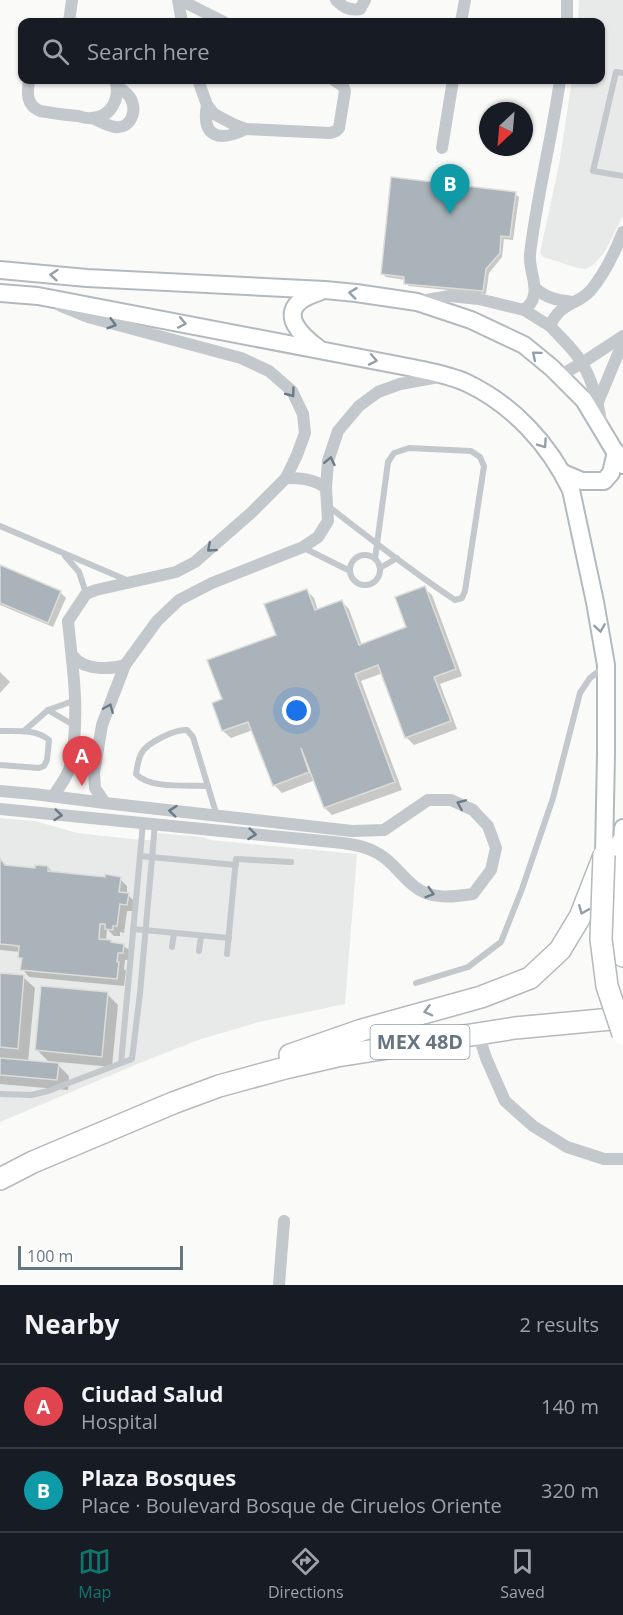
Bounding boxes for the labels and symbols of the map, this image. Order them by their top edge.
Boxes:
north arrow [479,102,533,156]
pin: B [430,164,470,214]
one-way arrow [49,269,58,282]
one-way arrow [349,287,358,299]
one-way arrow [177,316,187,329]
one-way arrow [107,317,117,329]
one-way arrow [531,351,542,362]
one-way arrow [368,353,378,366]
one-way arrow [284,386,295,397]
one-way arrow [536,438,547,449]
one-way arrow [322,456,335,466]
one-way arrow [207,541,218,552]
one-way arrow [593,623,605,633]
your location [282,696,311,725]
one-way arrow [102,703,114,714]
pin: A [62,736,101,786]
one-way arrow [457,799,468,811]
one-way arrow [168,805,177,818]
one-way arrow [54,808,63,821]
one-way arrow [248,827,257,840]
one-way arrow [424,886,435,898]
one-way arrow [578,903,590,914]
one-way arrow [423,1004,434,1016]
road number: MEX 48D [370,1025,470,1059]
scale bar [18,1243,183,1270]

